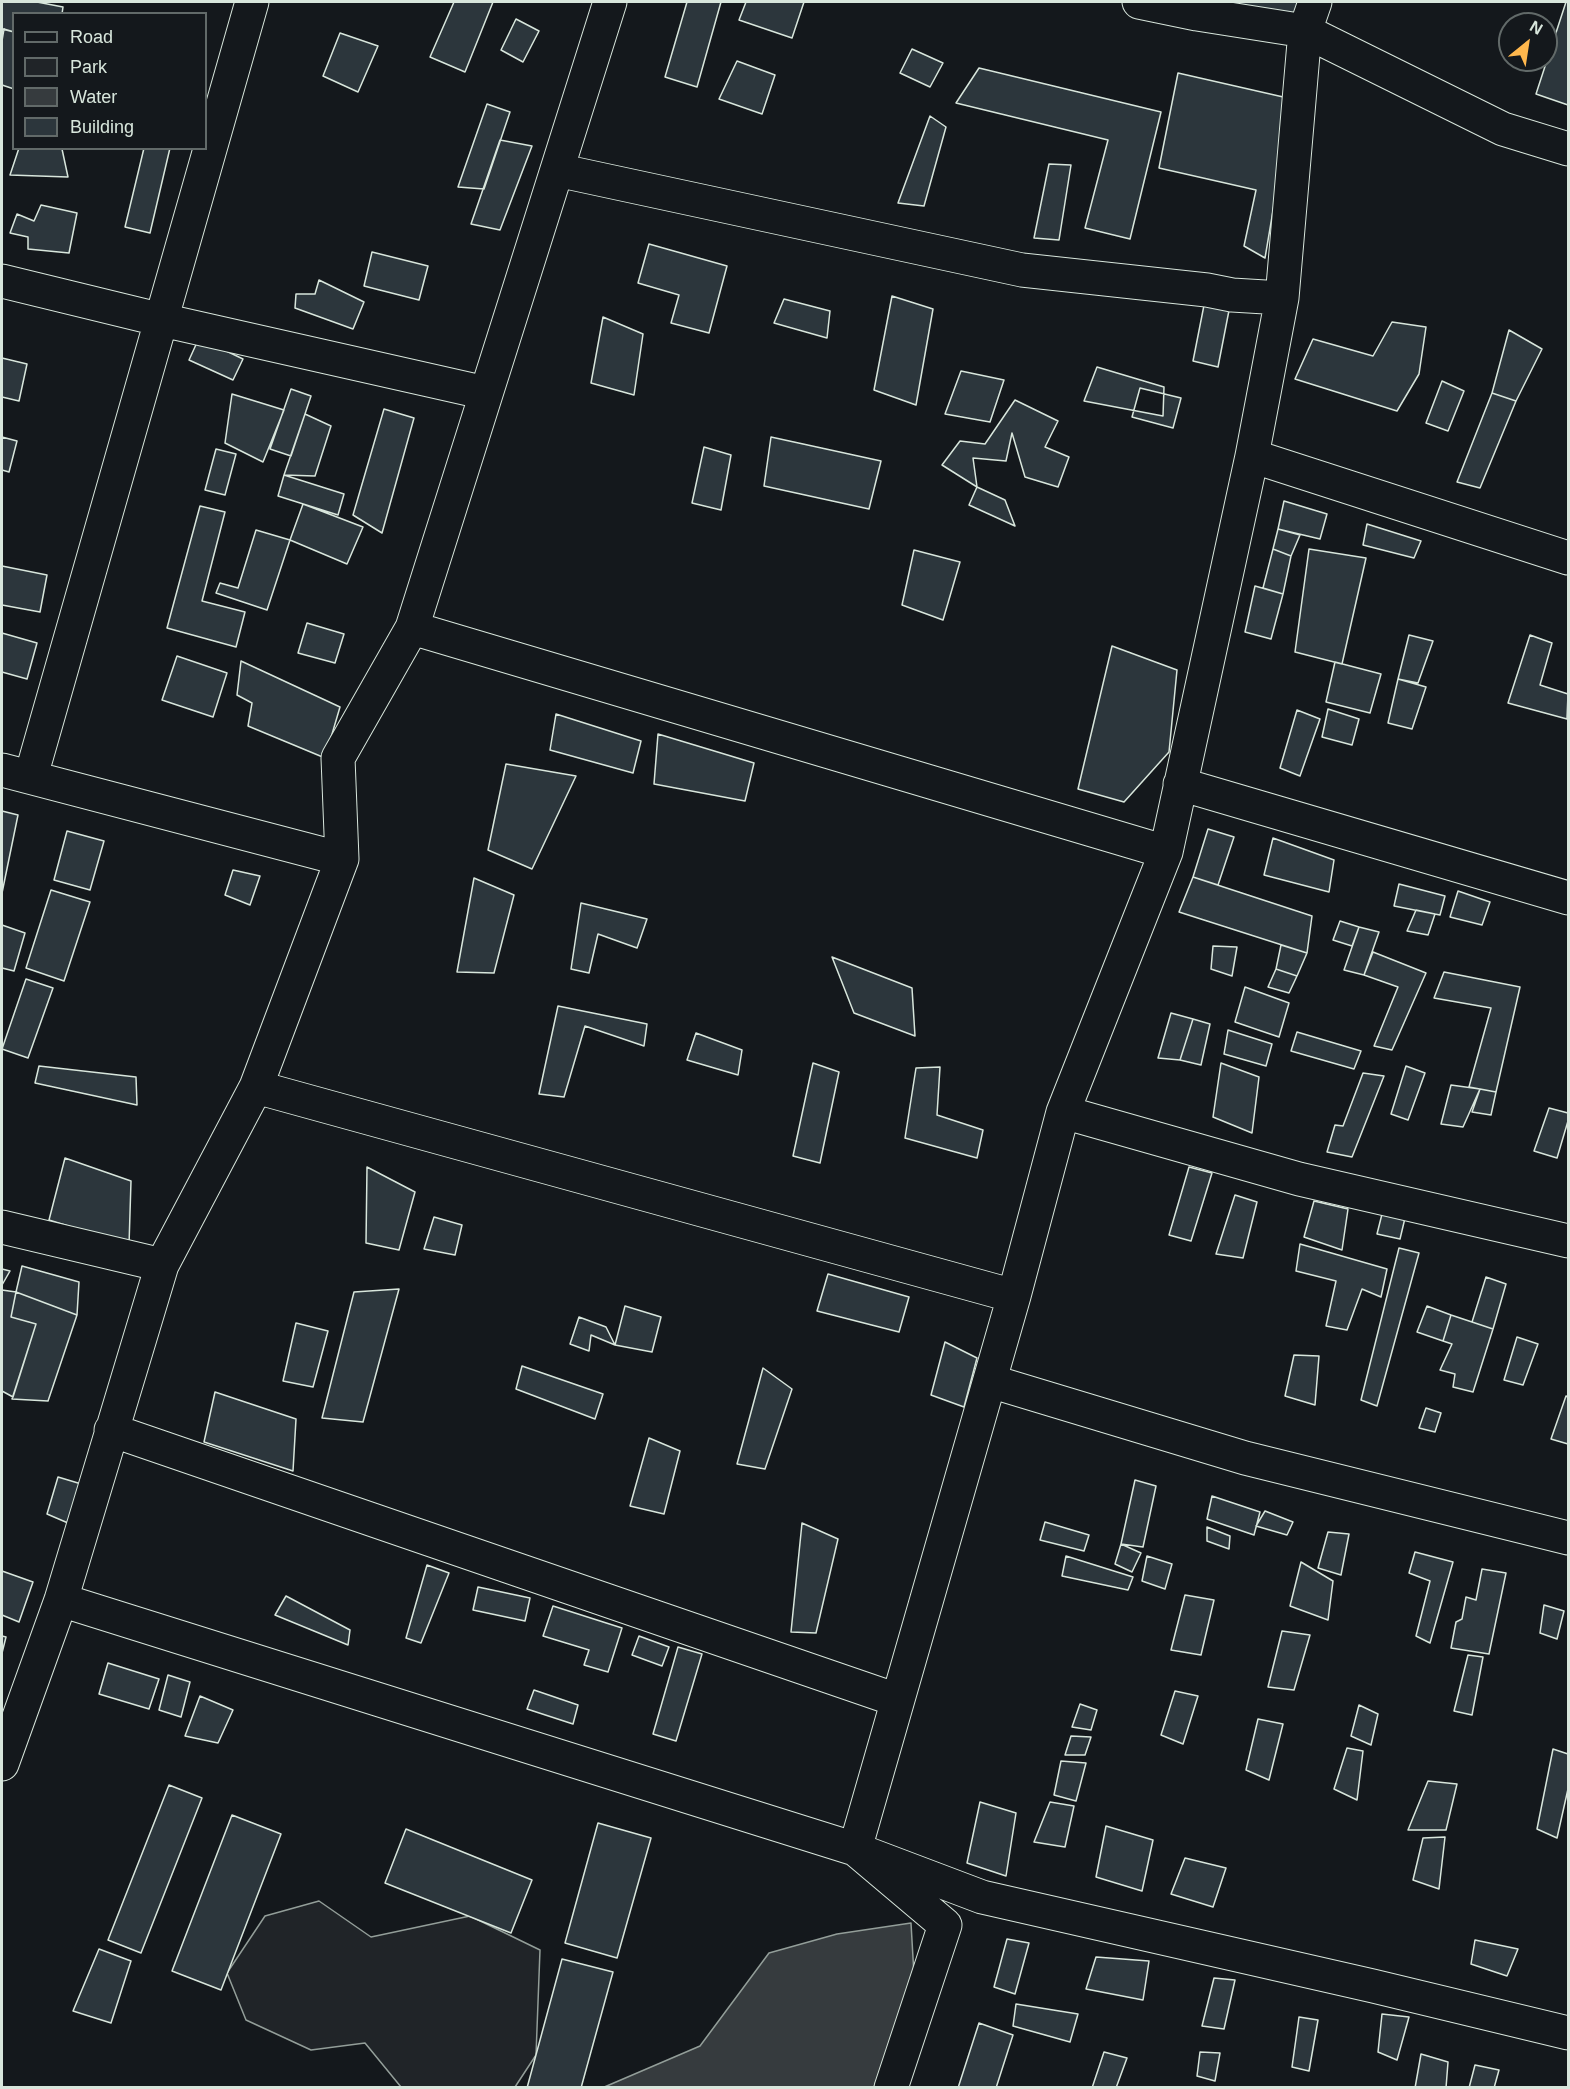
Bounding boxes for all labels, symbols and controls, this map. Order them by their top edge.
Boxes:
legend [12,12,207,150]
north arrow [1498,12,1558,72]
text: N [1527,17,1546,38]
text: Road [70,27,113,47]
text: Park [70,57,107,77]
text: Water [70,87,117,107]
text: Building [70,117,134,137]

